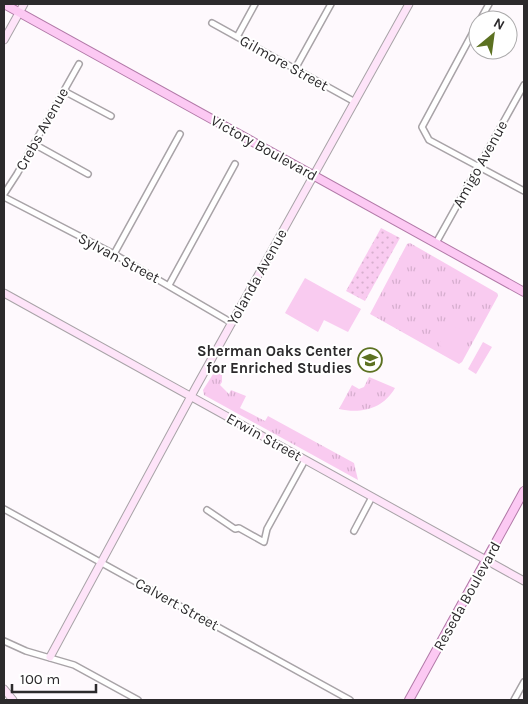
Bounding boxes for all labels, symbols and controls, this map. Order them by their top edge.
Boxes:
north arrow [468,10,518,60]
text: N [491,14,508,34]
street label: Gilmore Street [237,31,332,95]
street label: Crebs Avenue [12,84,72,174]
street label: Victory Boulevard [208,111,320,185]
street label: Amigo Avenue [449,117,511,211]
street label: Yolanda Avenue [223,226,291,328]
street label: Sylvan Street [75,229,163,287]
place label: Sherman Oaks Center for Enriched Studies [197,342,352,377]
school or university icon: Sherman Oaks Center for Enriched Studies [357,347,383,373]
street label: Erwin Street [223,409,305,465]
street label: Reseda Boulevard [430,538,504,654]
street label: Calvert Street [132,574,222,635]
scale bar [12,662,96,694]
text: 100 m [20,670,60,688]

